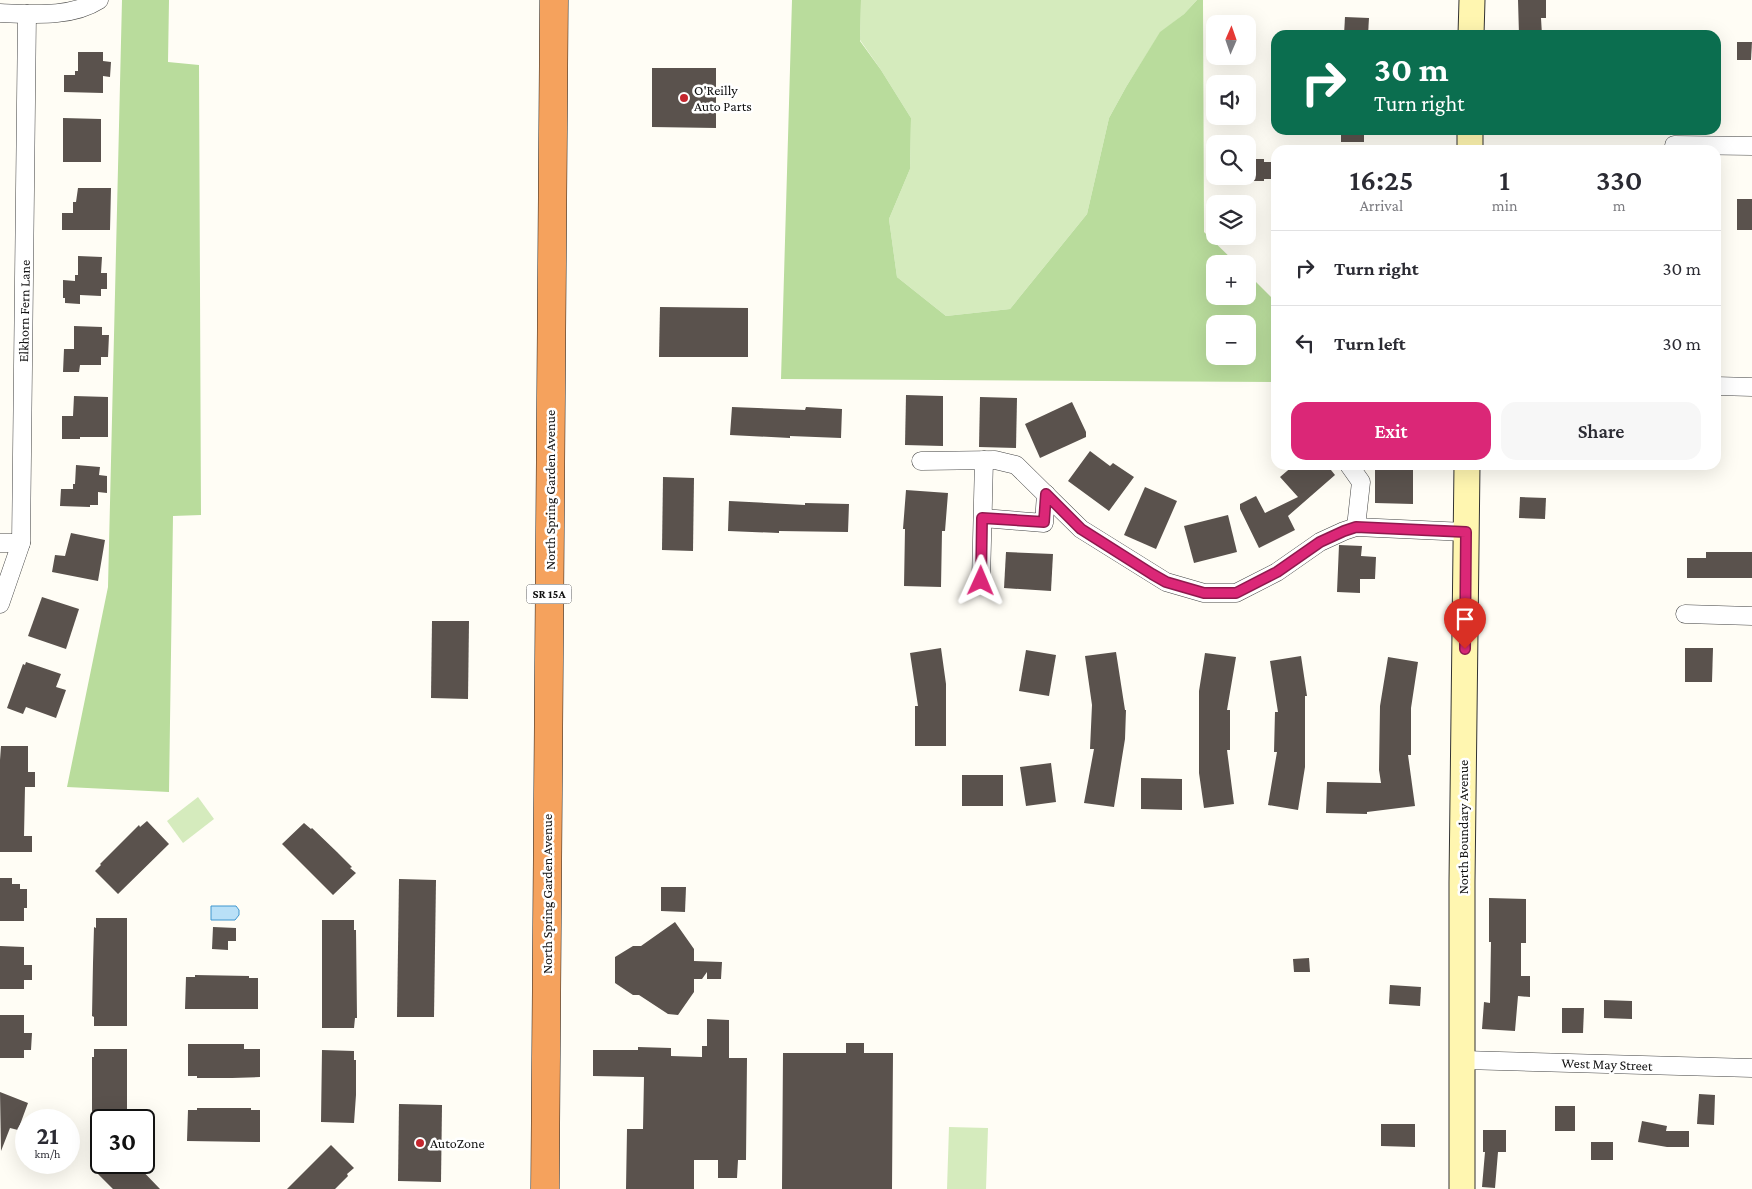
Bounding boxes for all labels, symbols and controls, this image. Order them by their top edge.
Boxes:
north arrow [1206,15,1256,65]
map controls [1206,15,1256,365]
icon: right [1291,50,1356,115]
text: 30 m [1374,50,1449,89]
button: sound [1206,75,1256,125]
place label: O'Reilly Auto Parts [694,82,752,114]
text: Turn right [1374,91,1465,116]
marker: O'Reilly Auto Parts [678,92,690,104]
button: search [1206,135,1256,185]
text: 16:25 [1350,163,1413,196]
text: 1 [1499,163,1510,196]
text: 330 [1596,163,1642,196]
button: layers [1206,195,1256,245]
text: Arrival [1360,197,1403,214]
text: min [1492,197,1517,214]
text: m [1613,197,1626,214]
icon: right [1291,254,1319,282]
button: + [1206,255,1256,305]
text: Turn right [1334,258,1419,279]
text: 30 m [1662,258,1701,279]
street label: Elkhorn Fern Lane [15,260,33,362]
button: − [1206,315,1256,365]
icon: left [1291,329,1319,357]
text: Turn left [1334,333,1406,354]
text: 30 m [1662,333,1701,354]
button: Exit [1291,402,1491,460]
button: Share [1501,402,1701,460]
street label: North Spring Garden Avenue [542,410,558,570]
position arrow [954,554,1006,606]
road number: SR 15A [526,584,572,604]
pin [1444,598,1486,649]
icon: arrive [1451,605,1479,633]
street label: North Boundary Avenue [1455,760,1471,894]
street label: North Spring Garden Avenue [539,814,555,974]
street label: West May Street [1561,1054,1653,1074]
speed limit sign: 30 [90,1109,155,1174]
text: 21 [36,1122,59,1149]
place label: AutoZone [430,1135,485,1151]
marker: AutoZone [414,1137,426,1149]
text: km/h [35,1147,60,1161]

